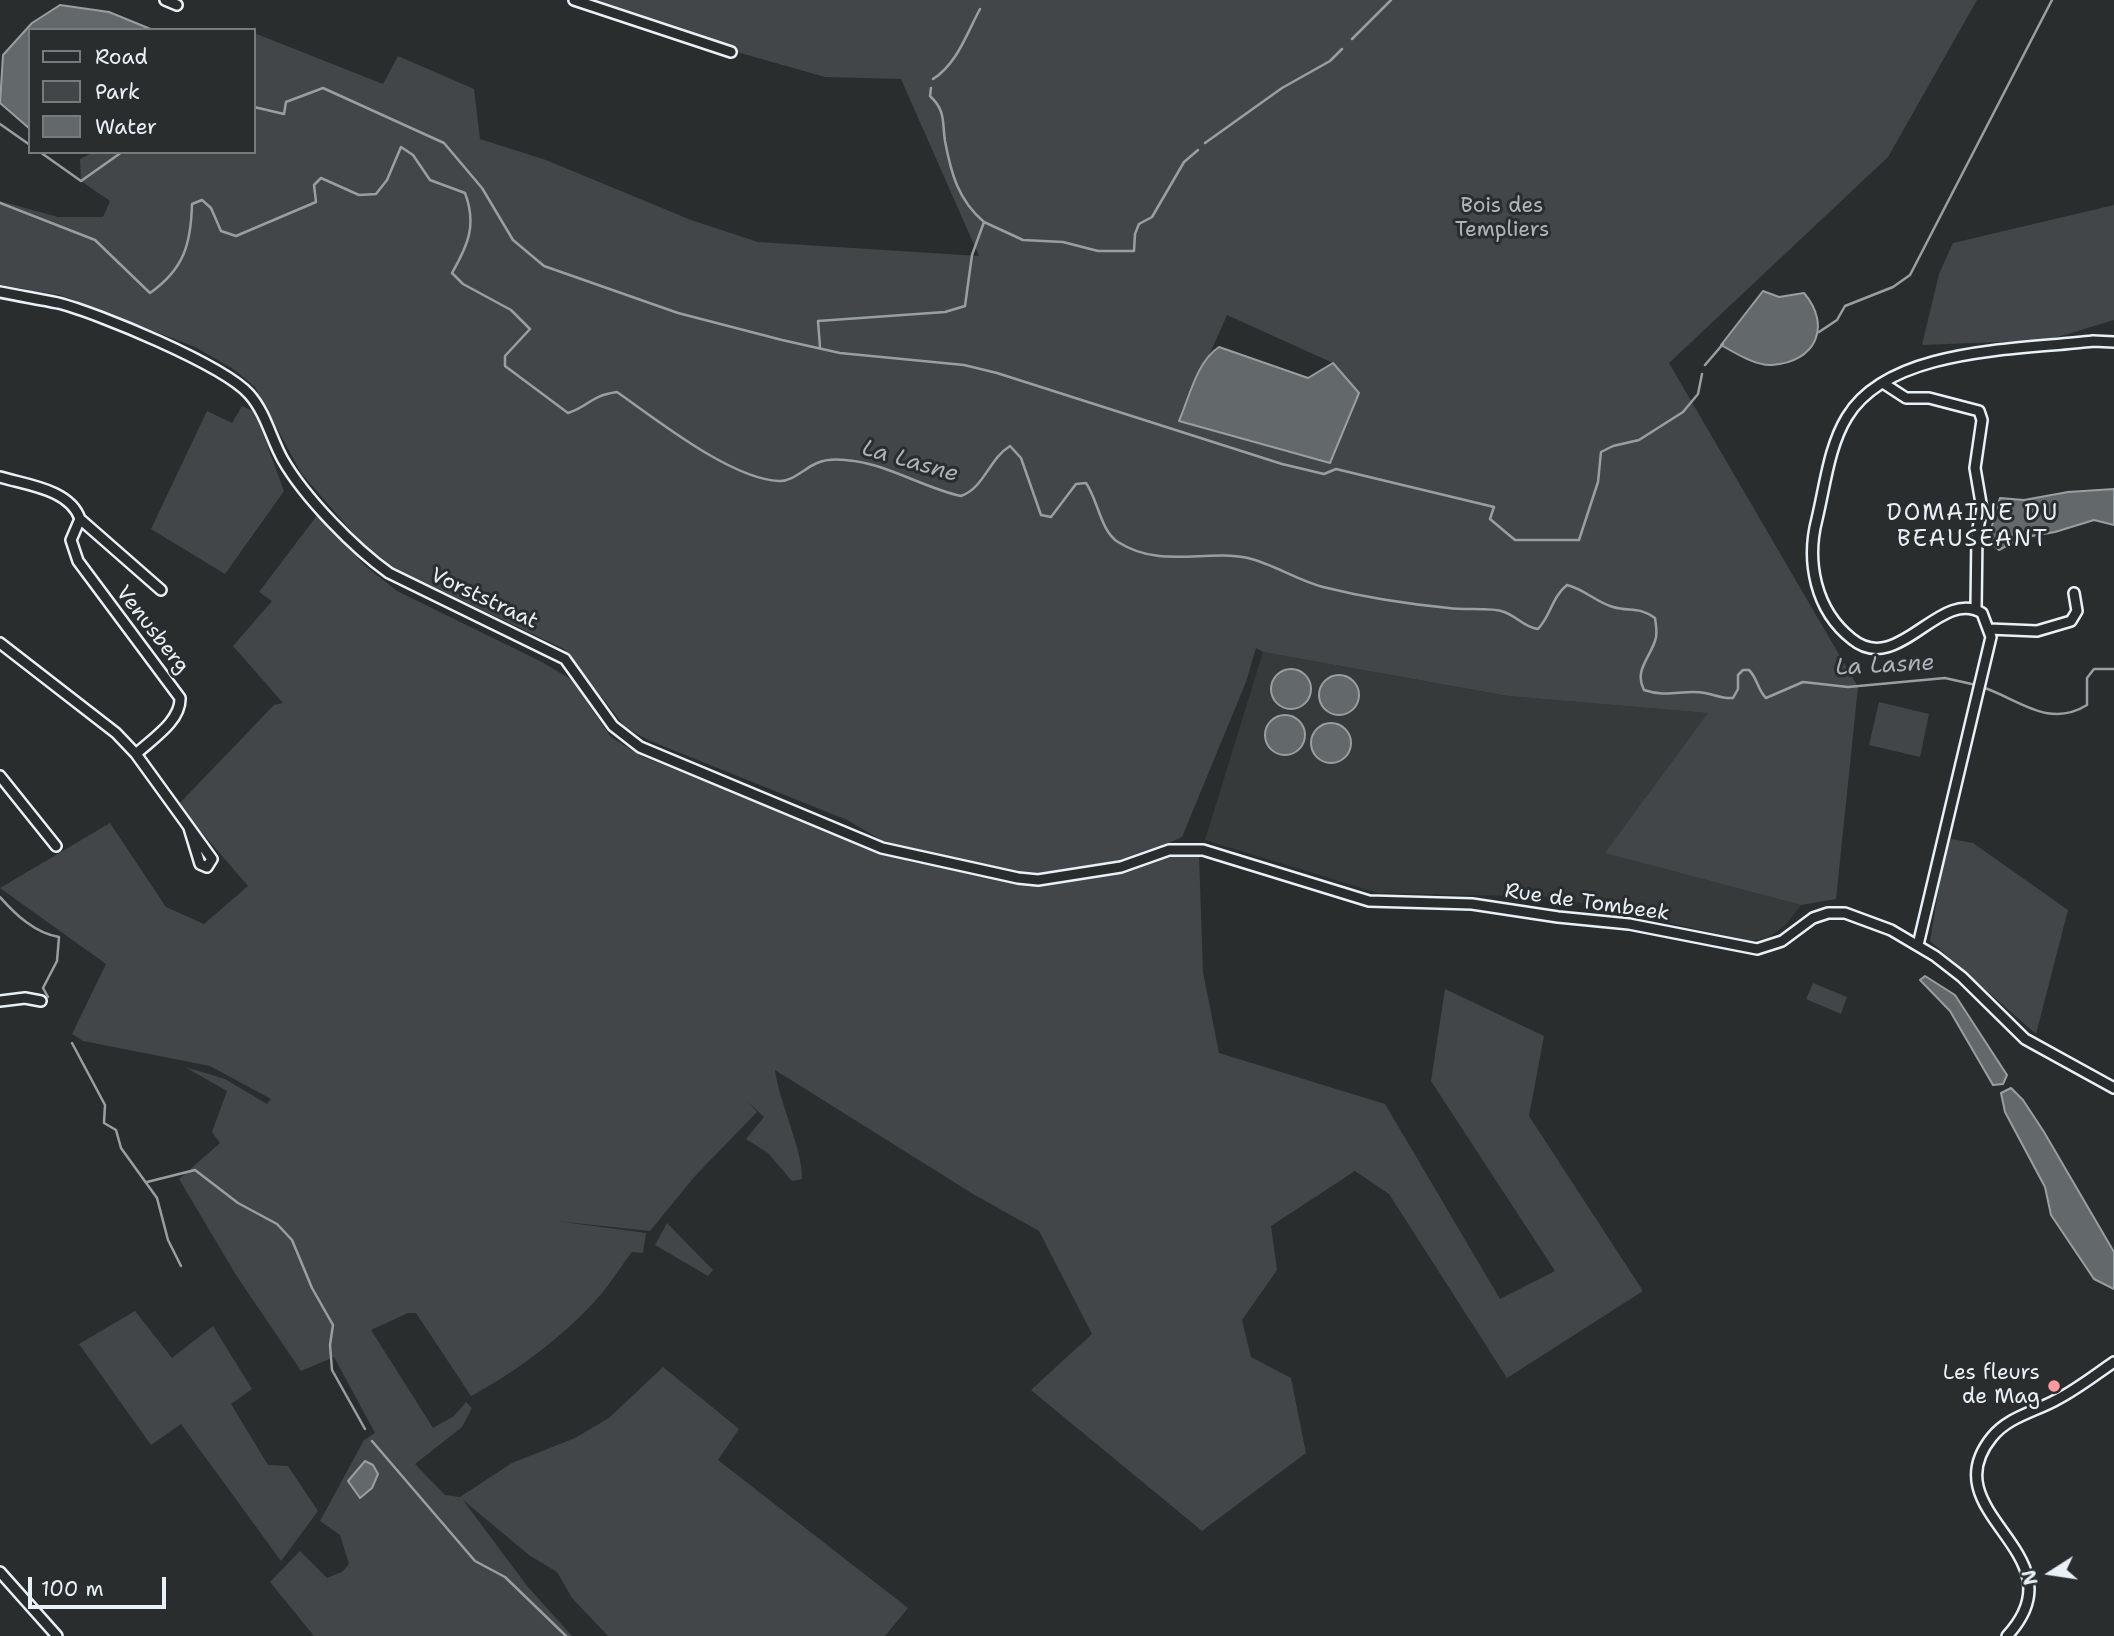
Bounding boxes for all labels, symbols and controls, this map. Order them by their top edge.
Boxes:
legend [28,28,256,154]
text: Road [95,43,148,71]
text: Park [95,78,140,106]
text: Water [95,113,157,141]
park label: Bois des Templiers [1455,194,1549,244]
water label: La Lasne [859,435,961,489]
district label: DOMAINE DU BEAUSEANT [1888,500,2058,554]
street label: Vorststraat [426,563,542,635]
street label: Venusberg [110,581,194,679]
water label: La Lasne [1835,650,1935,682]
street label: Rue de Tombeek [1503,879,1671,927]
place label: Les fleurs de Mag [1943,1361,2040,1411]
marker: Les fleurs de Mag [2046,1378,2062,1394]
north arrow [2016,1538,2086,1608]
scale bar [32,1562,170,1606]
text: N [2016,1568,2044,1587]
text: 100 m [41,1575,104,1603]

